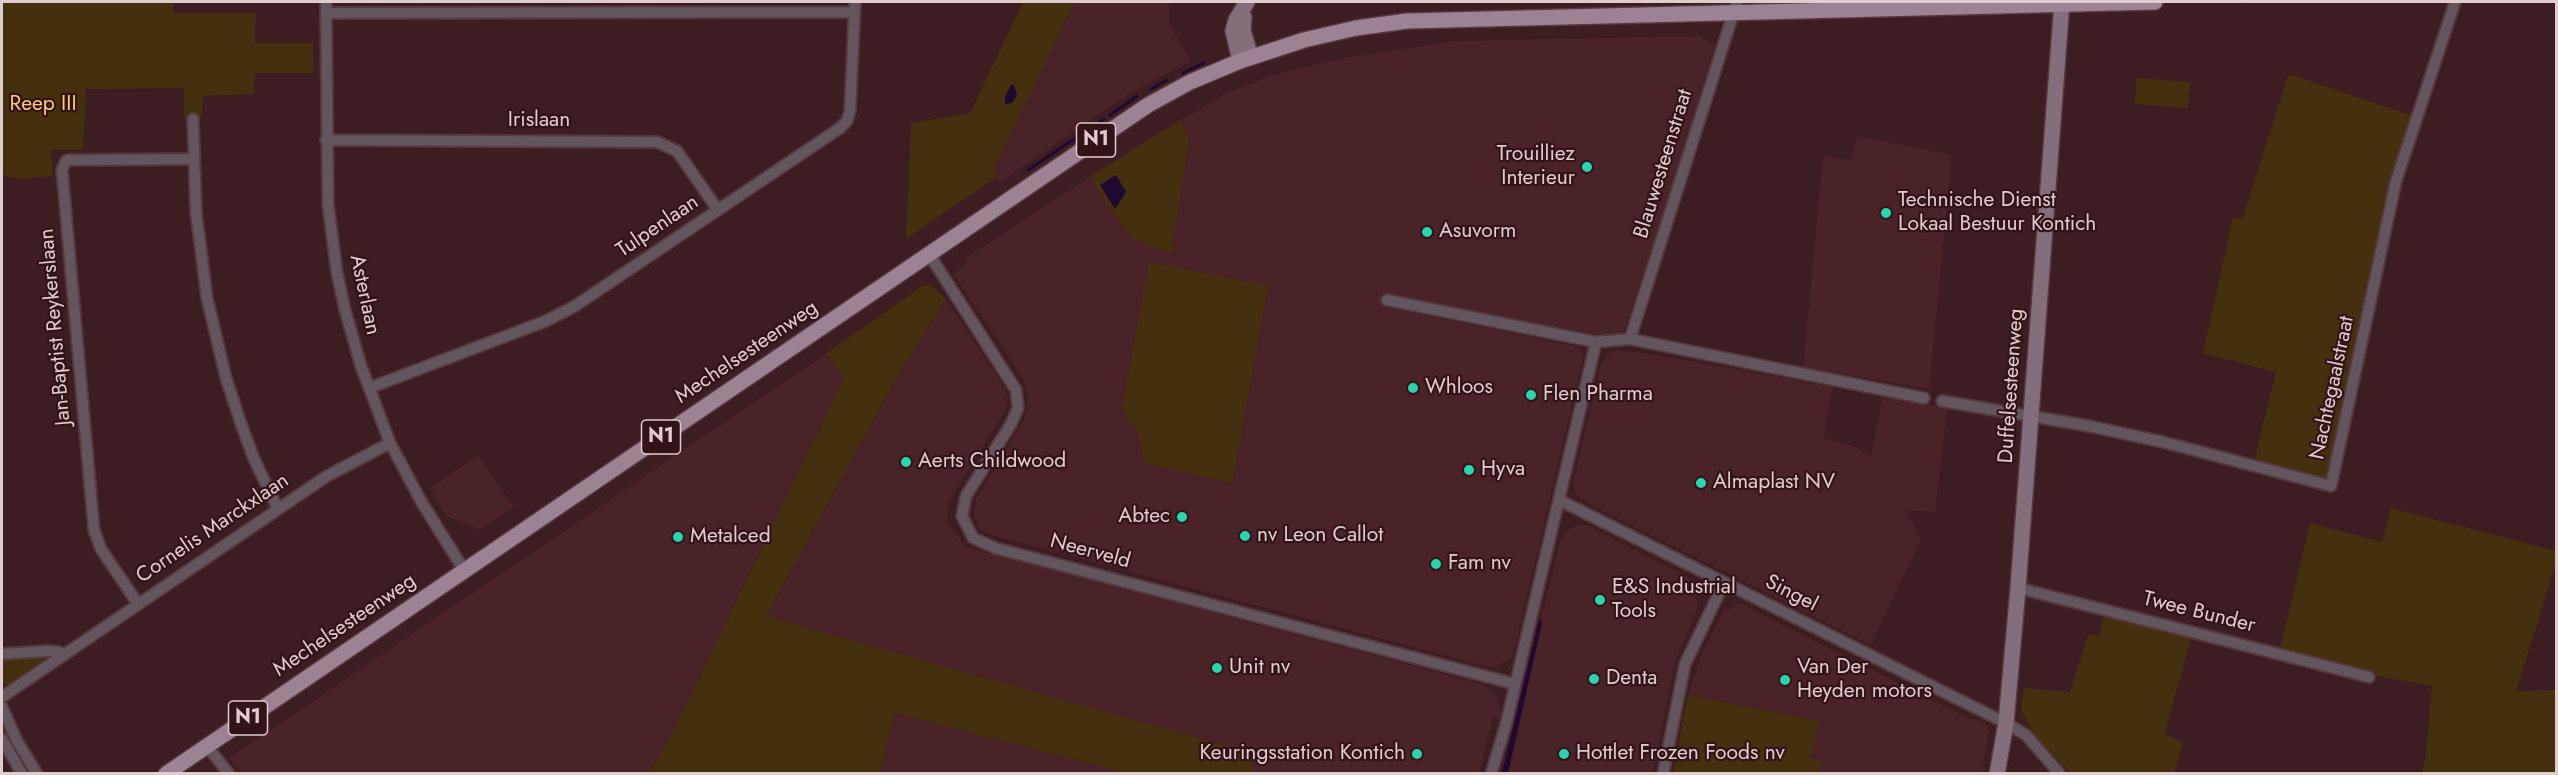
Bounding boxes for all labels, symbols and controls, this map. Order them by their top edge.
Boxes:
street label: Blauwesteenstraat [1629,86,1699,242]
park label: Reep III [9,92,77,118]
street label: Irislaan [508,108,570,134]
road number: N1 [1076,123,1116,157]
place label: Trouilliez Interieur [1497,142,1575,192]
marker: Trouilliez Interieur [1580,160,1594,174]
place label: Technische Dienst Lokaal Bestuur Kontich [1898,188,2096,238]
street label: Tulpenlaan [612,190,704,264]
marker: Technische Dienst Lokaal Bestuur Kontich [1879,206,1893,220]
place label: Asuvorm [1439,219,1516,245]
marker: Asuvorm [1420,225,1434,239]
street label: Jan-Baptist Reykerslaan [35,227,77,427]
street label: Asterlaan [343,253,385,337]
street label: Mechelsesteenweg [671,296,823,410]
street label: Duffelsesteenweg [1994,308,2030,464]
street label: Nachtegaalstraat [2305,314,2361,462]
place label: Whloos [1425,375,1493,401]
marker: Whloos [1406,381,1420,395]
place label: Flen Pharma [1543,382,1653,408]
marker: Flen Pharma [1524,388,1538,402]
road number: N1 [642,420,680,454]
place label: Aerts Childwood [918,449,1066,475]
marker: Aerts Childwood [899,455,913,469]
place label: Hyva [1481,457,1525,483]
marker: Hyva [1462,463,1476,477]
street label: Cornelis Marckxlaan [132,469,294,589]
place label: Almaplast NV [1713,470,1835,496]
marker: Almaplast NV [1694,476,1708,490]
place label: Abtec [1118,504,1170,530]
marker: Abtec [1175,510,1189,524]
place label: nv Leon Callot [1257,523,1383,549]
place label: Metalced [690,524,771,550]
street label: Neerveld [1047,529,1133,575]
marker: nv Leon Callot [1238,529,1252,543]
marker: Metalced [671,530,685,544]
place label: Fam nv [1448,551,1511,577]
marker: Fam nv [1429,557,1443,571]
street label: Mechelsesteenweg [269,569,421,683]
street label: Singel [1761,570,1821,618]
place label: E&S Industrial Tools [1612,575,1736,625]
street label: Twee Bunder [2140,587,2258,639]
marker: E&S Industrial Tools [1593,593,1607,607]
place label: Unit nv [1229,655,1290,681]
place label: Van Der Heyden motors [1797,655,1932,705]
marker: Unit nv [1210,661,1224,675]
place label: Denta [1606,666,1657,692]
marker: Denta [1587,672,1601,686]
marker: Van Der Heyden motors [1778,673,1792,687]
road number: N1 [228,701,268,735]
place label: Keuringsstation Kontich [1200,741,1405,767]
place label: Hottlet Frozen Foods nv [1576,741,1785,767]
marker: Keuringsstation Kontich [1410,747,1424,761]
marker: Hottlet Frozen Foods nv [1557,747,1571,761]

